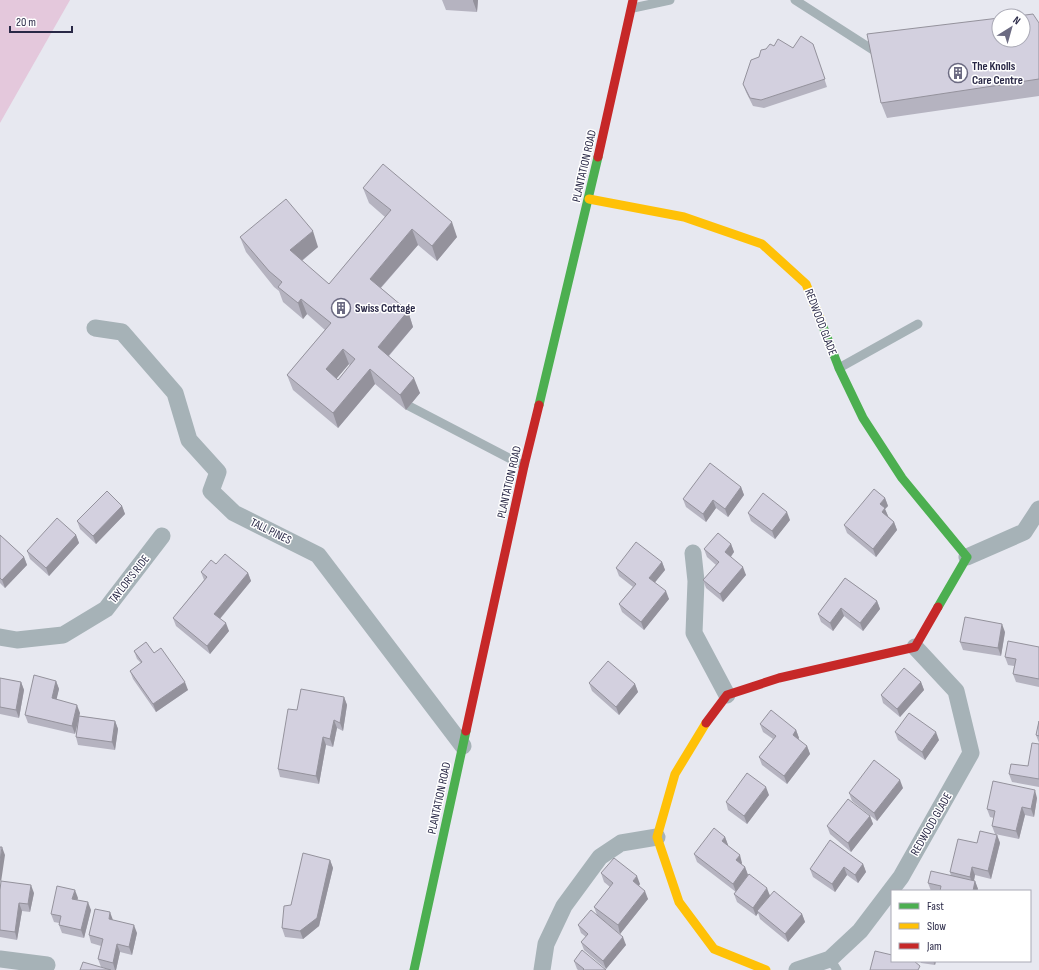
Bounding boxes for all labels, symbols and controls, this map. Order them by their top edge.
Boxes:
scale bar [10,8,72,34]
north arrow [991,8,1031,48]
text: N [1010,13,1023,27]
text: 20 m [16,15,36,30]
place label: The Knolls Care Centre [972,59,1023,88]
building icon: The Knolls Care Centre [947,62,969,84]
street label: PLANTATION ROAD [569,129,600,204]
street label: REDWOOD GLADE [801,287,840,358]
building icon: Swiss Cottage [330,297,352,319]
place label: Swiss Cottage [355,301,415,316]
street label: PLANTATION ROAD [494,445,525,520]
street label: TALL PINES [248,515,294,548]
street label: TAYLOR'S RIDE [106,552,153,607]
street label: PLANTATION ROAD [425,761,454,836]
street label: REDWOOD GLADE [907,790,956,858]
legend [891,890,1031,962]
text: Fast [927,899,944,914]
text: Slow [927,919,946,934]
text: Jam [926,939,942,954]

